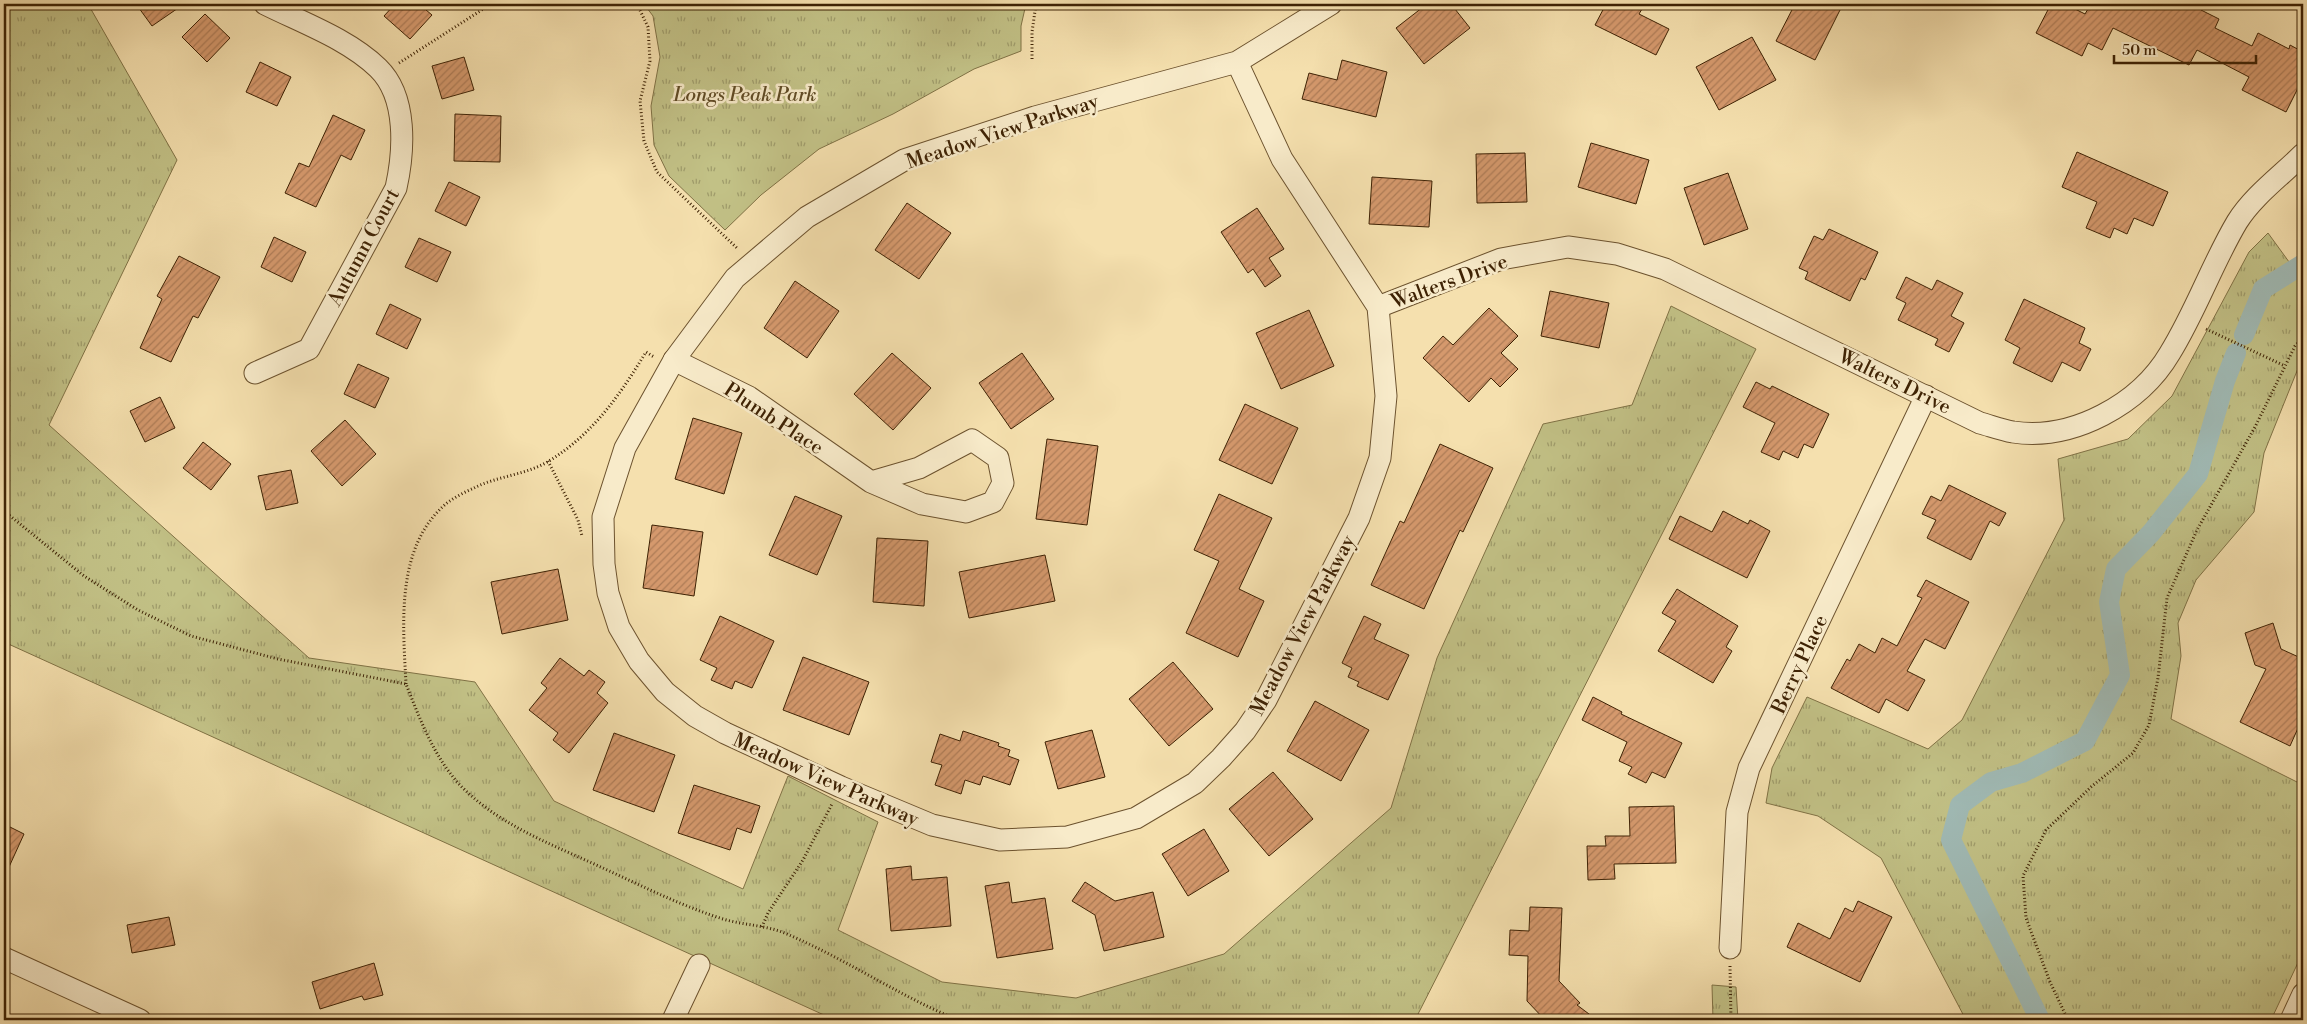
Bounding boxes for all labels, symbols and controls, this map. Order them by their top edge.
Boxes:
scale bar [2114,32,2257,64]
text: 50 m [2122,41,2156,60]
park label: Longs Peak Park [673,83,816,108]
street label: Meadow View Parkway [903,89,1102,175]
street label: Autumn Court [322,185,406,312]
street label: Walters Drive [1387,250,1511,315]
street label: Walters Drive [1833,344,1955,420]
street label: Plumb Place [719,378,828,461]
street label: Meadow View Parkway [1245,531,1362,720]
street label: Berry Place [1766,611,1834,719]
street label: Meadow View Parkway [729,728,922,833]

